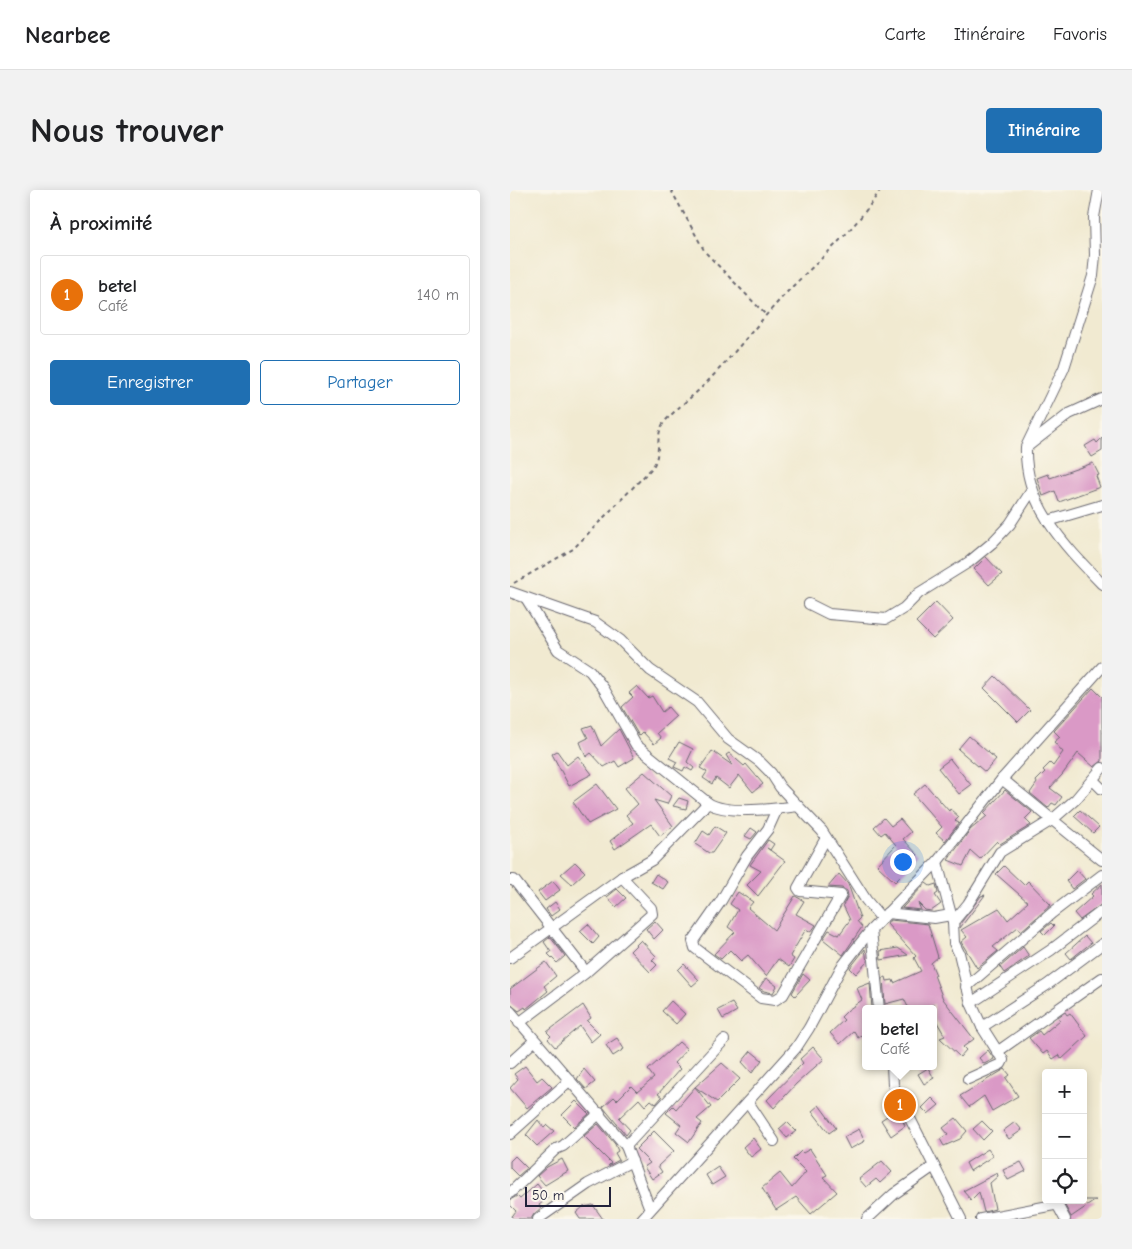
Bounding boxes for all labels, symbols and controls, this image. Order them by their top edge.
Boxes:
text: Nearbee [25,21,110,49]
text: Carte [885,24,926,45]
text: Itinéraire [954,24,1025,45]
text: Favoris [1053,24,1107,45]
button: Itinéraire [986,108,1102,153]
text: Nous trouver [30,110,223,151]
text: À proximité [50,211,152,235]
text: betel [98,275,137,297]
text: 1 [64,286,70,304]
text: 140 m [417,286,459,304]
text: Café [98,297,128,315]
button: Enregistrer [50,360,250,405]
button: Partager [260,360,460,405]
your location [890,849,916,875]
popup [862,1005,937,1070]
text: betel [880,1018,919,1040]
text: Café [880,1040,910,1058]
map controls [1042,1069,1087,1204]
button: + [1042,1069,1087,1114]
pin: 1 [884,1086,916,1124]
button: − [1042,1114,1087,1159]
button: locate [1042,1159,1087,1204]
scale bar [525,1184,611,1207]
text: 50 m [532,1187,564,1204]

